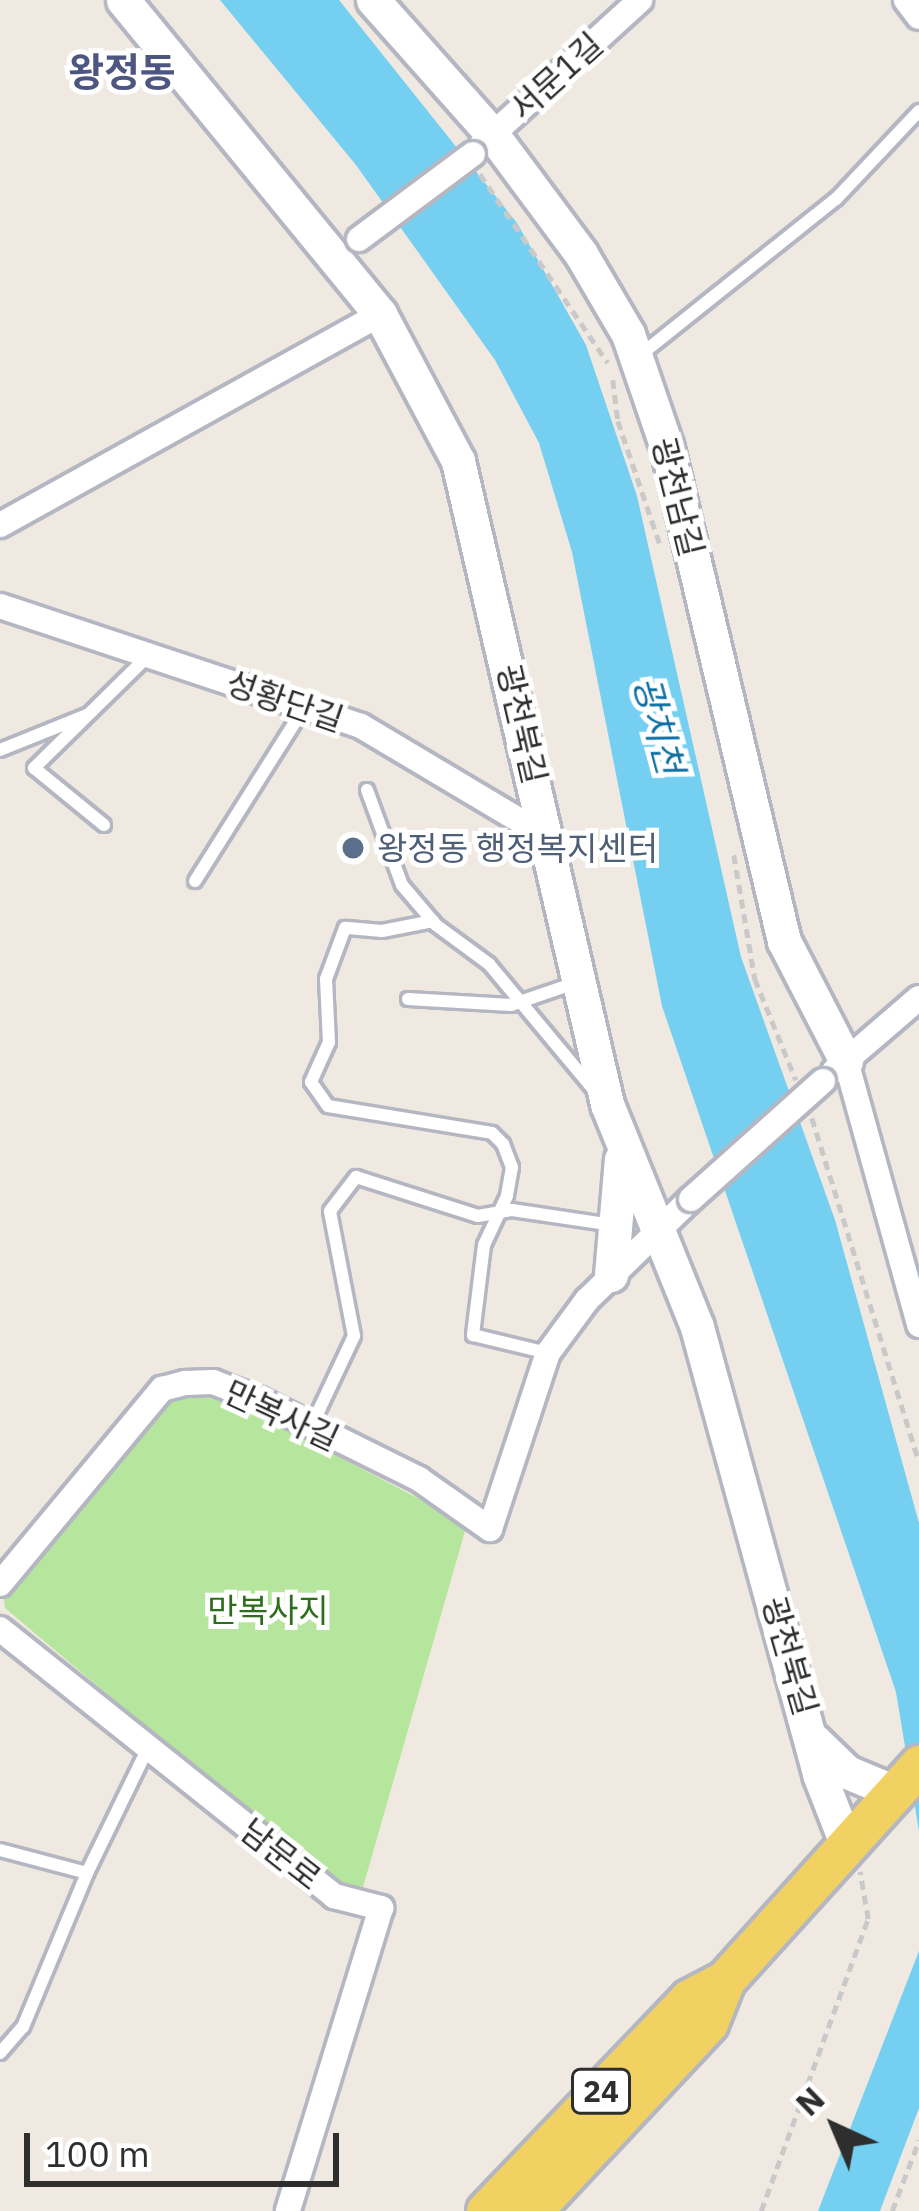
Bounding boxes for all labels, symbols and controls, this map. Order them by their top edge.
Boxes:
street label: 서문1길 [502,24,610,128]
district label: 왕정동 [68,49,176,95]
street label: 광천남길 [644,433,712,561]
street label: 광천북길 [489,660,555,788]
street label: 성황단길 [221,663,349,739]
water label: 광치천 [625,671,693,779]
place label: 왕정동 행정복지센터 [377,828,658,868]
marker: 왕정동 행정복지센터 [340,835,366,861]
street label: 만복사길 [219,1371,345,1459]
park label: 만복사지 [207,1590,329,1630]
street label: 광천북길 [754,1592,826,1720]
street label: 남문로 [233,1810,329,1898]
road number: 24 [571,2067,631,2115]
north arrow [775,2067,895,2187]
text: N [786,2077,833,2125]
scale bar [30,2109,345,2183]
text: 100 m [45,2130,150,2177]

